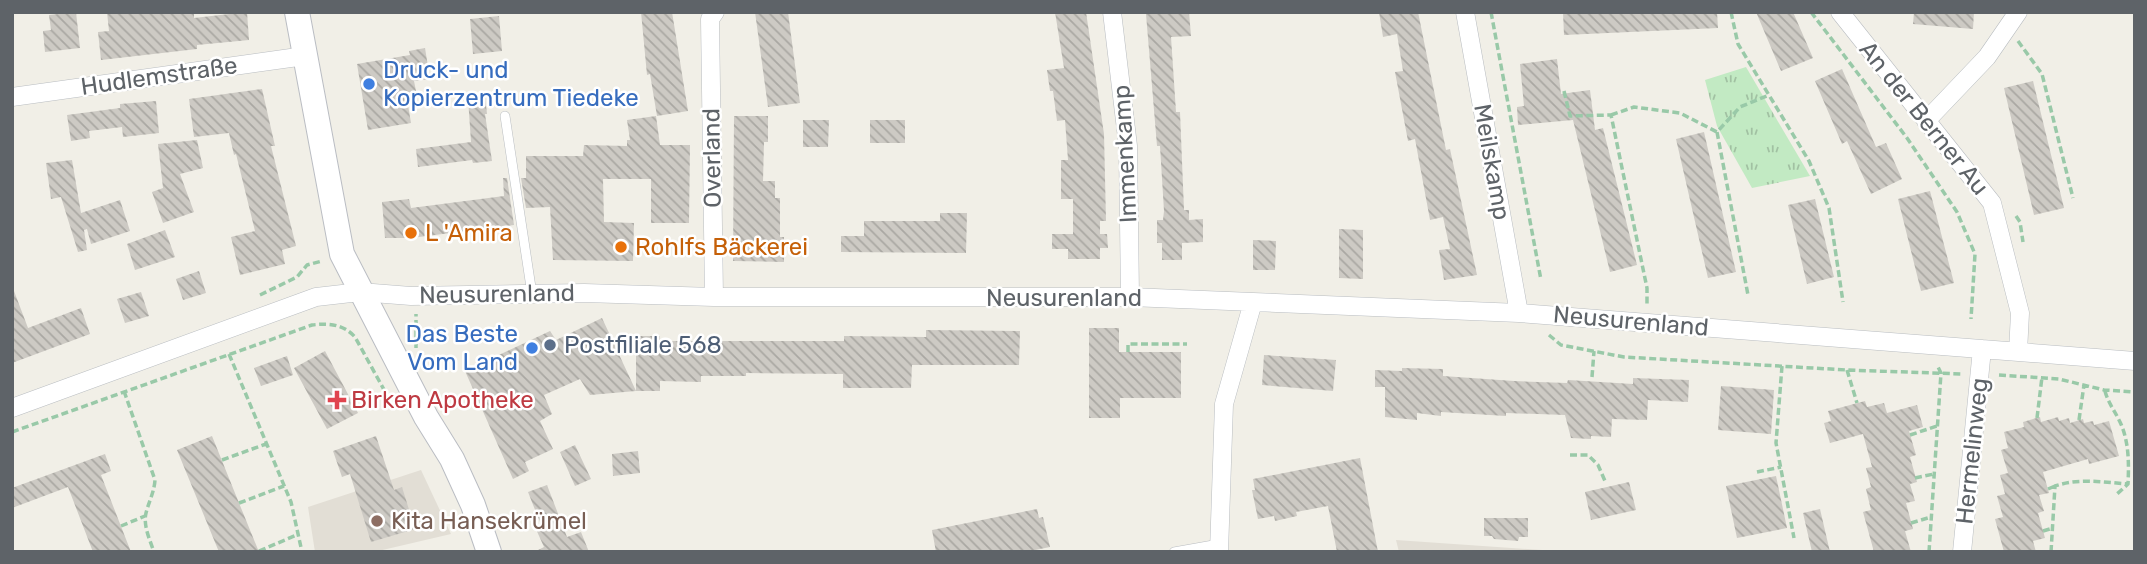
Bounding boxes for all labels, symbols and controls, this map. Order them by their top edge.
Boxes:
street label: An der Berner Au [1854,36,1994,200]
street label: Hudlemstraße [79,51,239,101]
place label: Druck- und Kopierzentrum Tiedeke [383,56,639,112]
marker: Druck- und Kopierzentrum Tiedeke [361,76,377,92]
street label: Immenkamp [1107,84,1143,224]
street label: Meilskamp [1468,102,1516,222]
street label: Overland [697,108,727,208]
place label: L 'Amira [425,219,513,247]
marker: L 'Amira [403,225,419,241]
place label: Rohlfs Bäckerei [635,233,808,261]
marker: Rohlfs Bäckerei [613,239,629,255]
street label: Neusurenland [419,279,575,309]
street label: Neusurenland [986,284,1142,312]
street label: Neusurenland [1552,300,1710,342]
place label: Das Beste Vom Land [406,320,518,376]
place label: Postfiliale 568 [564,331,722,359]
marker: Postfiliale 568 [542,337,558,353]
marker: Das Beste Vom Land [524,340,540,356]
street label: Hermelinweg [1950,376,1994,526]
place label: Birken Apotheke [351,386,534,414]
marker: Birken Apotheke [329,392,345,408]
place label: Kita Hansekrümel [391,507,587,535]
marker: Kita Hansekrümel [369,513,385,529]

